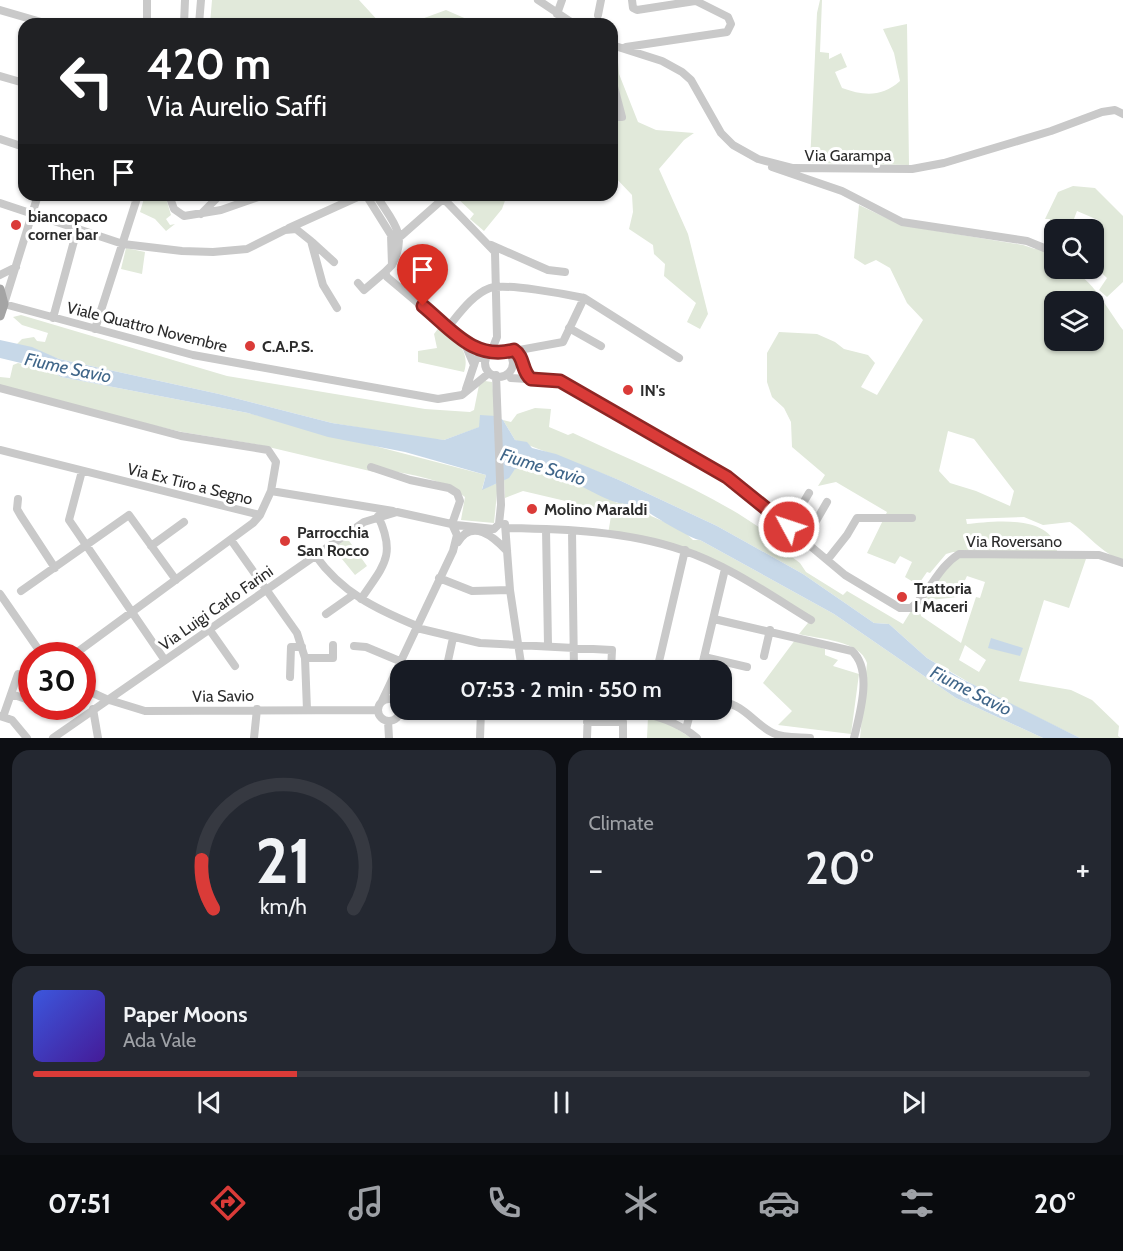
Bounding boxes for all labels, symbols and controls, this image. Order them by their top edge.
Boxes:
text: 420 m [147,38,271,90]
icon: left [48,42,126,120]
text: Via Aurelio Saffi [147,90,327,123]
street label: Via Garampa [805,146,892,165]
icon: arrive [107,156,140,189]
text: Then [48,159,95,186]
place label: biancopaco corner bar [28,207,108,244]
marker: biancopaco corner bar [9,218,23,232]
map controls [1044,219,1104,351]
button: search [1044,219,1104,279]
pin [397,244,448,306]
icon: arrive [406,253,439,286]
button: layers [1044,291,1104,351]
street label: Viale Quattro Novembre [65,298,229,356]
place label: C.A.P.S. [262,337,314,356]
marker: C.A.P.S. [243,339,257,353]
water label: Fiume Savio [23,348,113,388]
place label: IN's [640,381,666,400]
marker: IN's [621,383,635,397]
water label: Fiume Savio [498,444,588,490]
street label: Via Ex Tiro a Segno [125,459,255,509]
position arrow [757,495,821,559]
place label: Molino Maraldi [544,500,647,519]
marker: Molino Maraldi [525,502,539,516]
place label: Parrocchia San Rocco [297,523,369,560]
street label: Via Roversano [966,532,1062,551]
marker: Parrocchia San Rocco [278,534,292,548]
street label: Via Luigi Carlo Farini [155,562,277,654]
place label: Trattoria I Maceri [914,579,972,616]
marker: Trattoria I Maceri [895,590,909,604]
speed limit sign: 30 [18,642,96,720]
water label: Fiume Savio [927,661,1015,721]
text: 07:53 · 2 min · 550 m [460,676,662,703]
street label: Via Savio [192,686,254,706]
text: Climate [589,811,654,835]
text: 21 [256,823,312,899]
text: 20° [805,841,873,895]
text: − [589,849,603,889]
text: + [1075,849,1090,889]
text: km/h [260,893,307,919]
text: Paper Moons [123,1001,247,1028]
text: Ada Vale [123,1028,196,1052]
icon: previous [193,1086,226,1119]
icon: pause [545,1086,578,1119]
icon: next [897,1086,930,1119]
icon: directions [207,1182,249,1224]
icon: music [345,1182,387,1224]
icon: phone [483,1182,525,1224]
icon: climate [620,1182,662,1224]
icon: car [758,1182,800,1224]
icon: filters [896,1182,938,1224]
text: 07:51 [48,1187,111,1220]
text: 20° [1034,1187,1075,1220]

